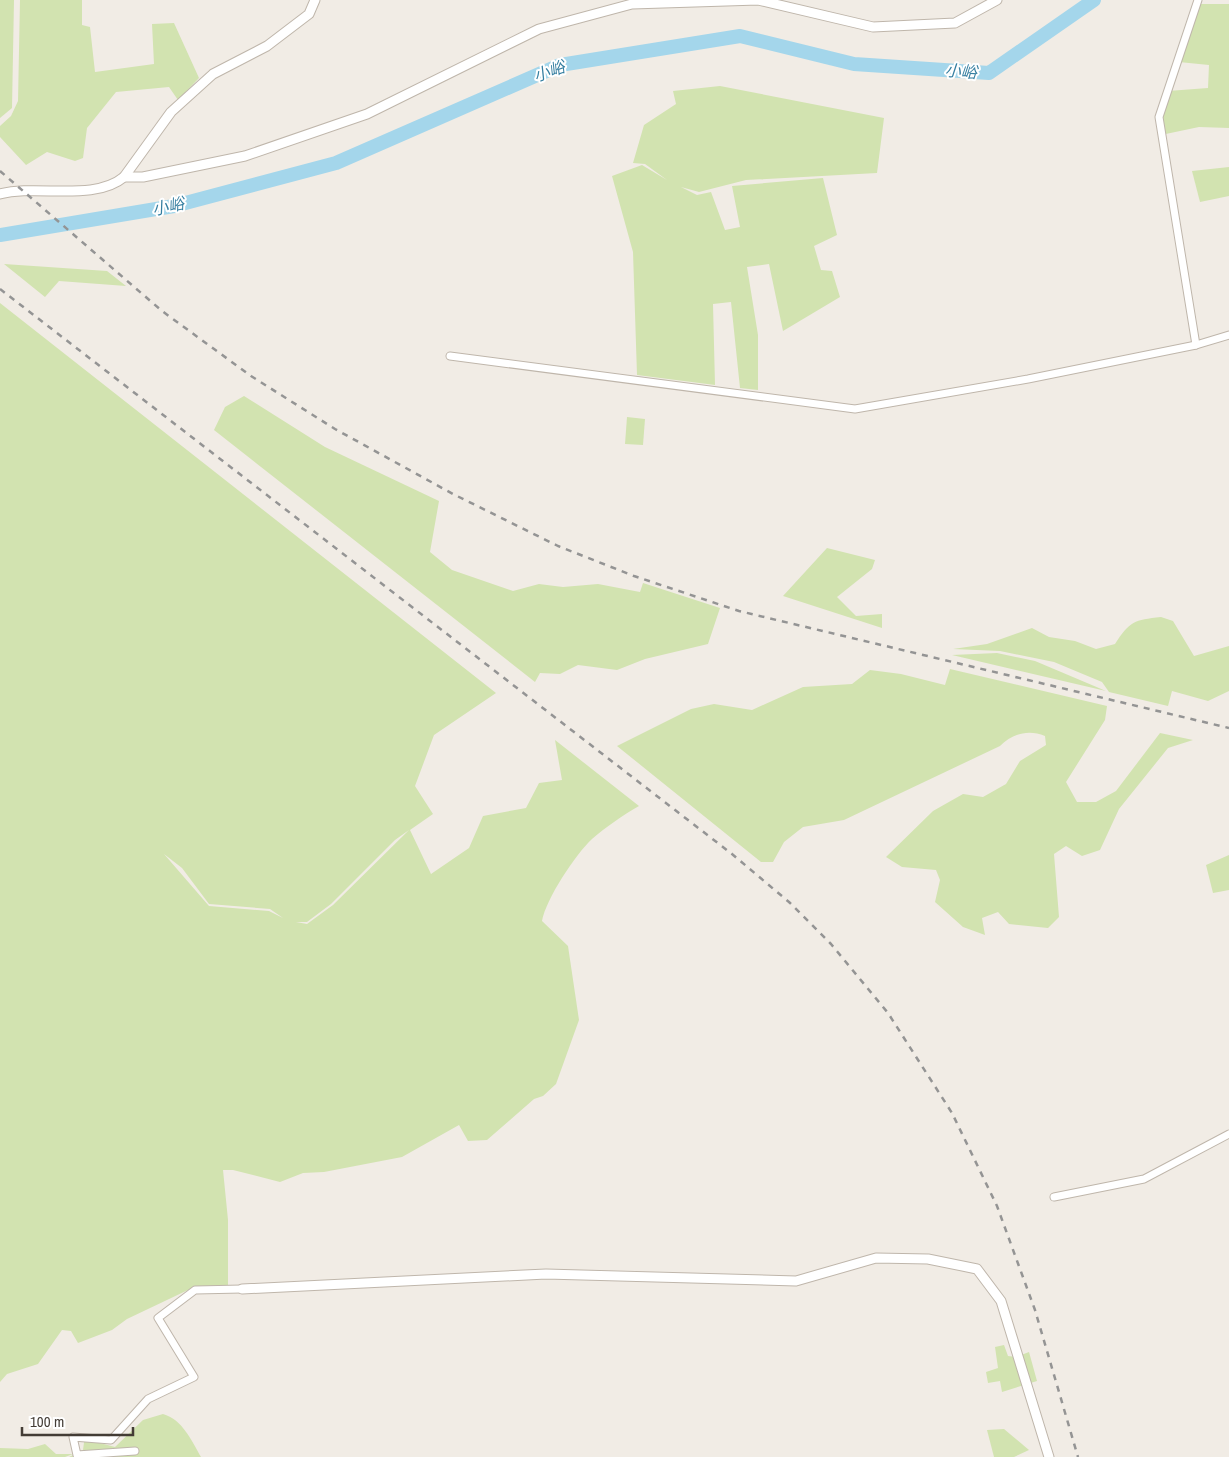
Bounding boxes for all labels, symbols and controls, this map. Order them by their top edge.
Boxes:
water label: 小峪 [530,55,570,87]
water label: 小峪 [944,59,980,83]
water label: 小峪 [150,191,188,220]
scale bar [22,1404,134,1436]
text: 100 m [30,1411,64,1432]

